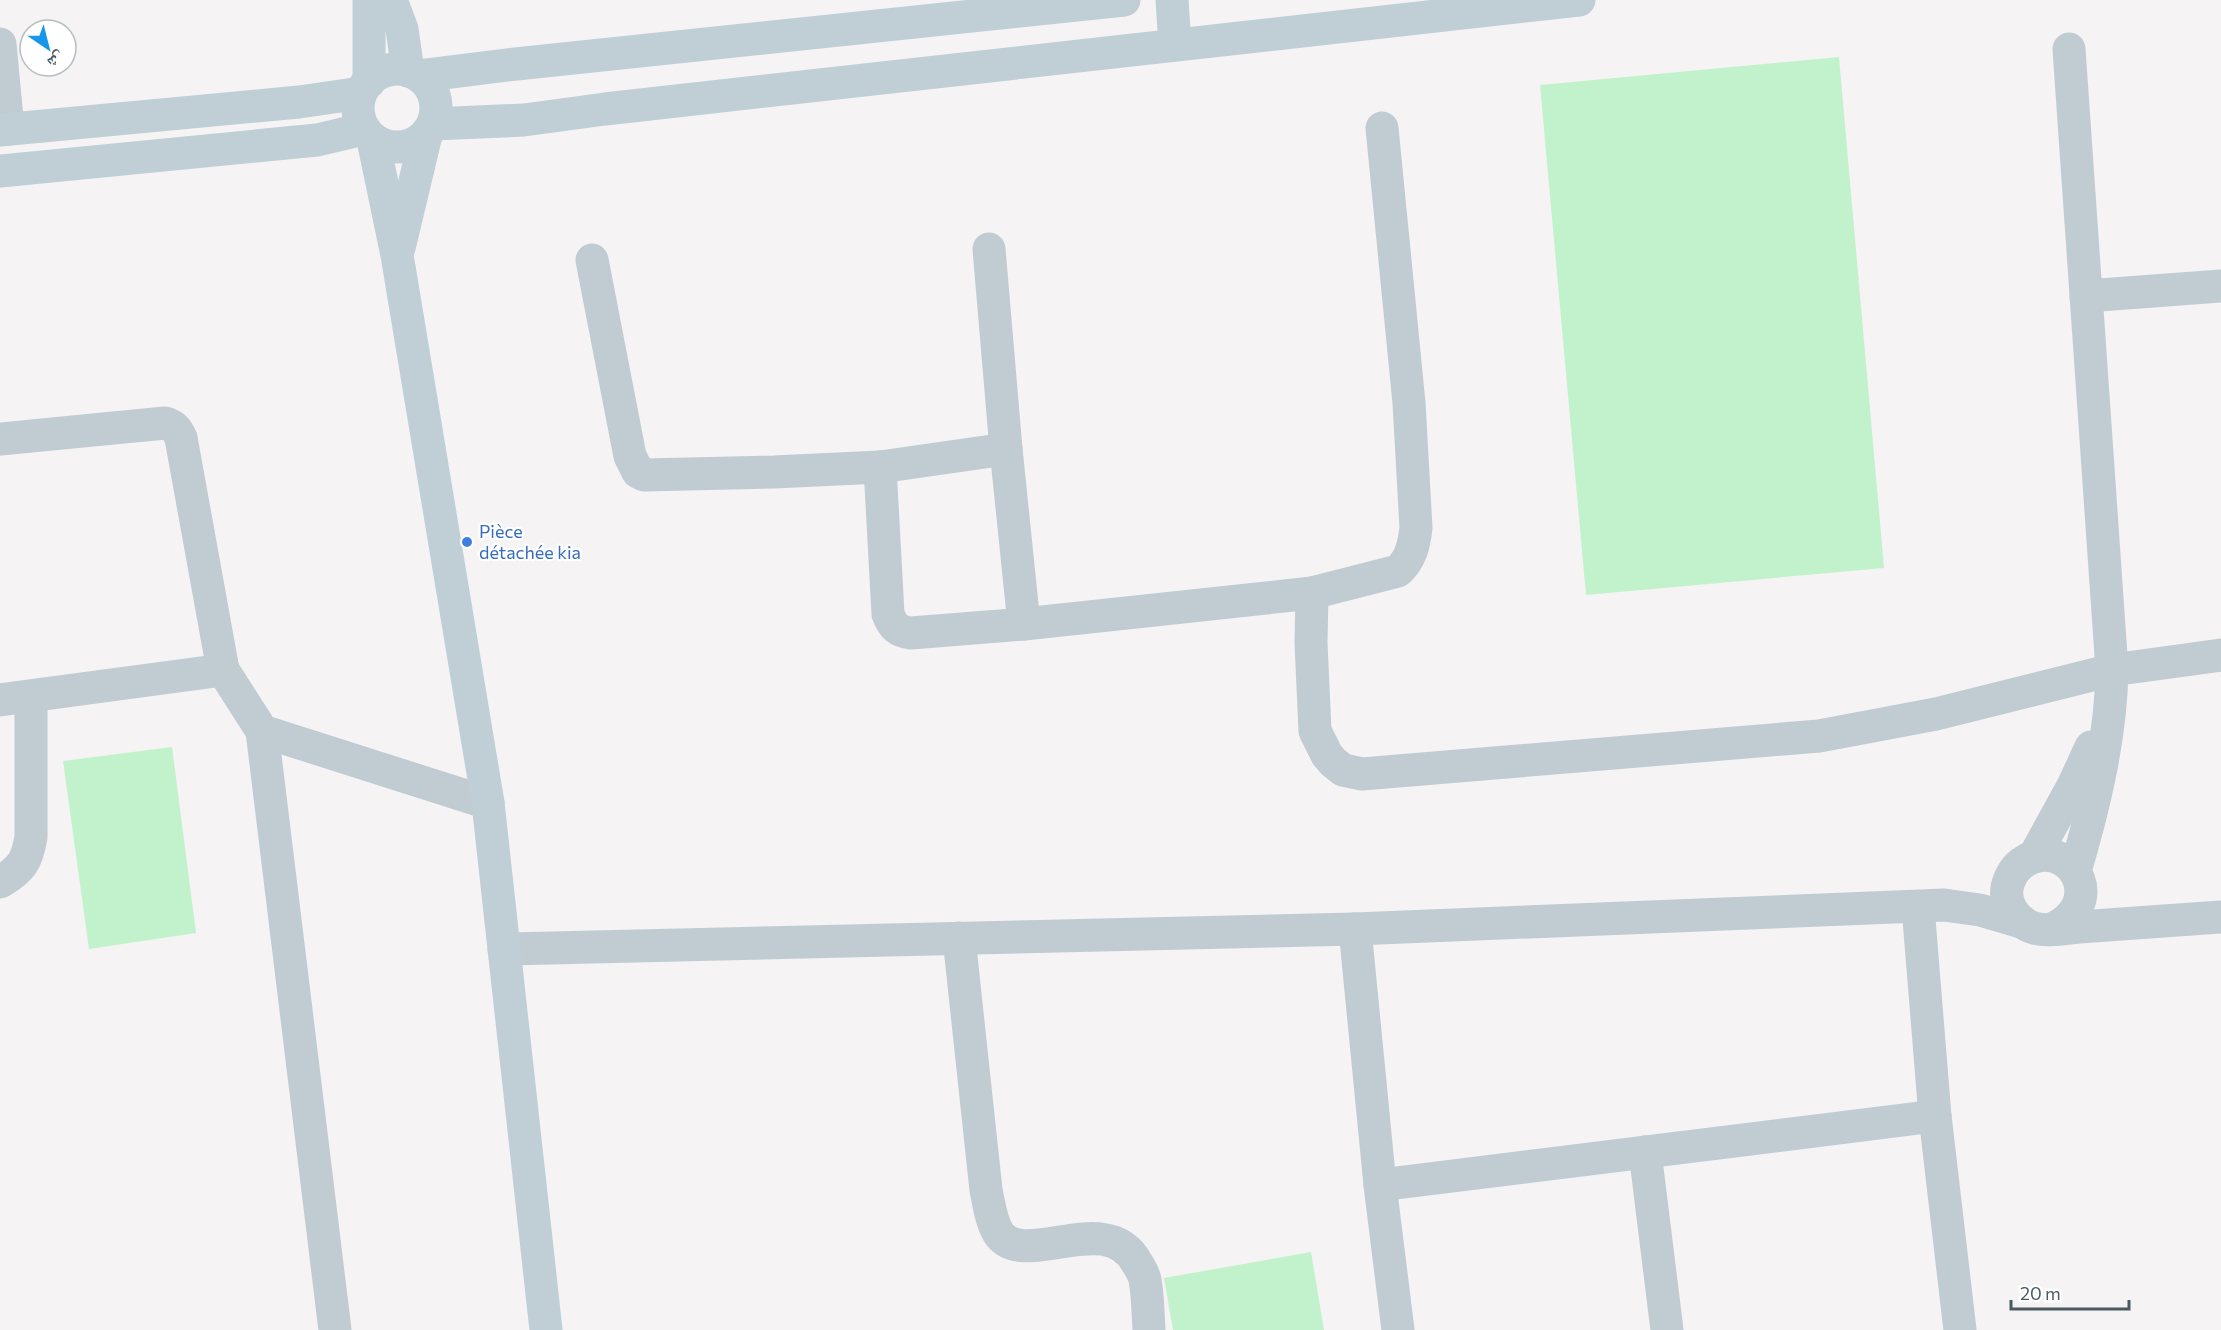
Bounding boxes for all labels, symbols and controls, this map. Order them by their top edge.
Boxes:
north arrow [18,18,78,78]
text: ش [44,47,69,73]
place label: Pièce détachée kia [479,520,581,563]
marker: Pièce détachée kia [460,535,474,549]
scale bar [2011,1273,2130,1311]
text: 20 m [2020,1282,2061,1304]

